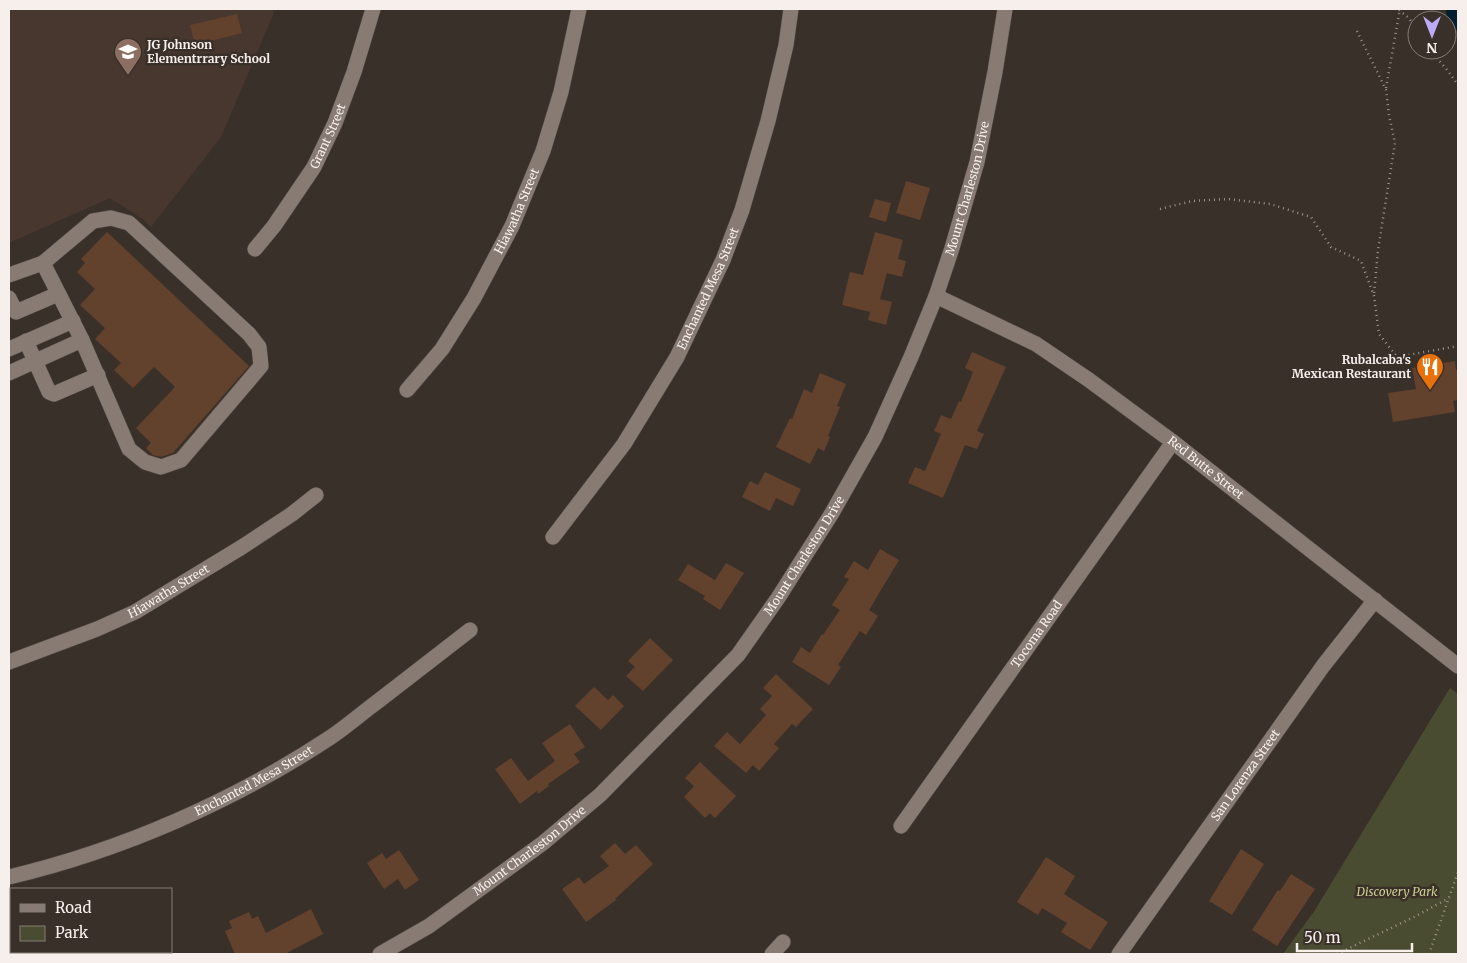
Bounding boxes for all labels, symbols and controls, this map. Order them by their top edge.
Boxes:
north arrow [1407,10,1457,60]
school or university icon: JG Johnson Elementrrary School [113,37,143,76]
place label: JG Johnson Elementrrary School [146,37,270,66]
text: N [1426,39,1438,57]
street label: Grant Street [306,101,349,171]
street label: Mount Charleston Drive [942,120,992,257]
street label: Hiawatha Street [491,166,542,256]
street label: Enchanted Mesa Street [674,225,742,352]
place label: Rubalcaba's Mexican Restaurant [1292,352,1411,381]
restaurant icon: Rubalcaba's Mexican Restaurant [1415,352,1445,391]
street label: Red Butte Street [1165,433,1247,502]
street label: Mount Charleston Drive [760,493,847,618]
street label: Hiawatha Street [125,561,212,621]
street label: Tocoma Road [1008,598,1065,670]
street label: San Lorenza Street [1208,726,1283,824]
street label: Enchanted Mesa Street [192,742,316,819]
street label: Mount Charleston Drive [470,802,589,898]
park label: Discovery Park [1356,884,1438,899]
legend [10,888,172,953]
text: Road [55,898,91,917]
scale bar [1297,920,1412,952]
text: Park [55,923,89,942]
text: 50 m [1304,928,1341,947]

